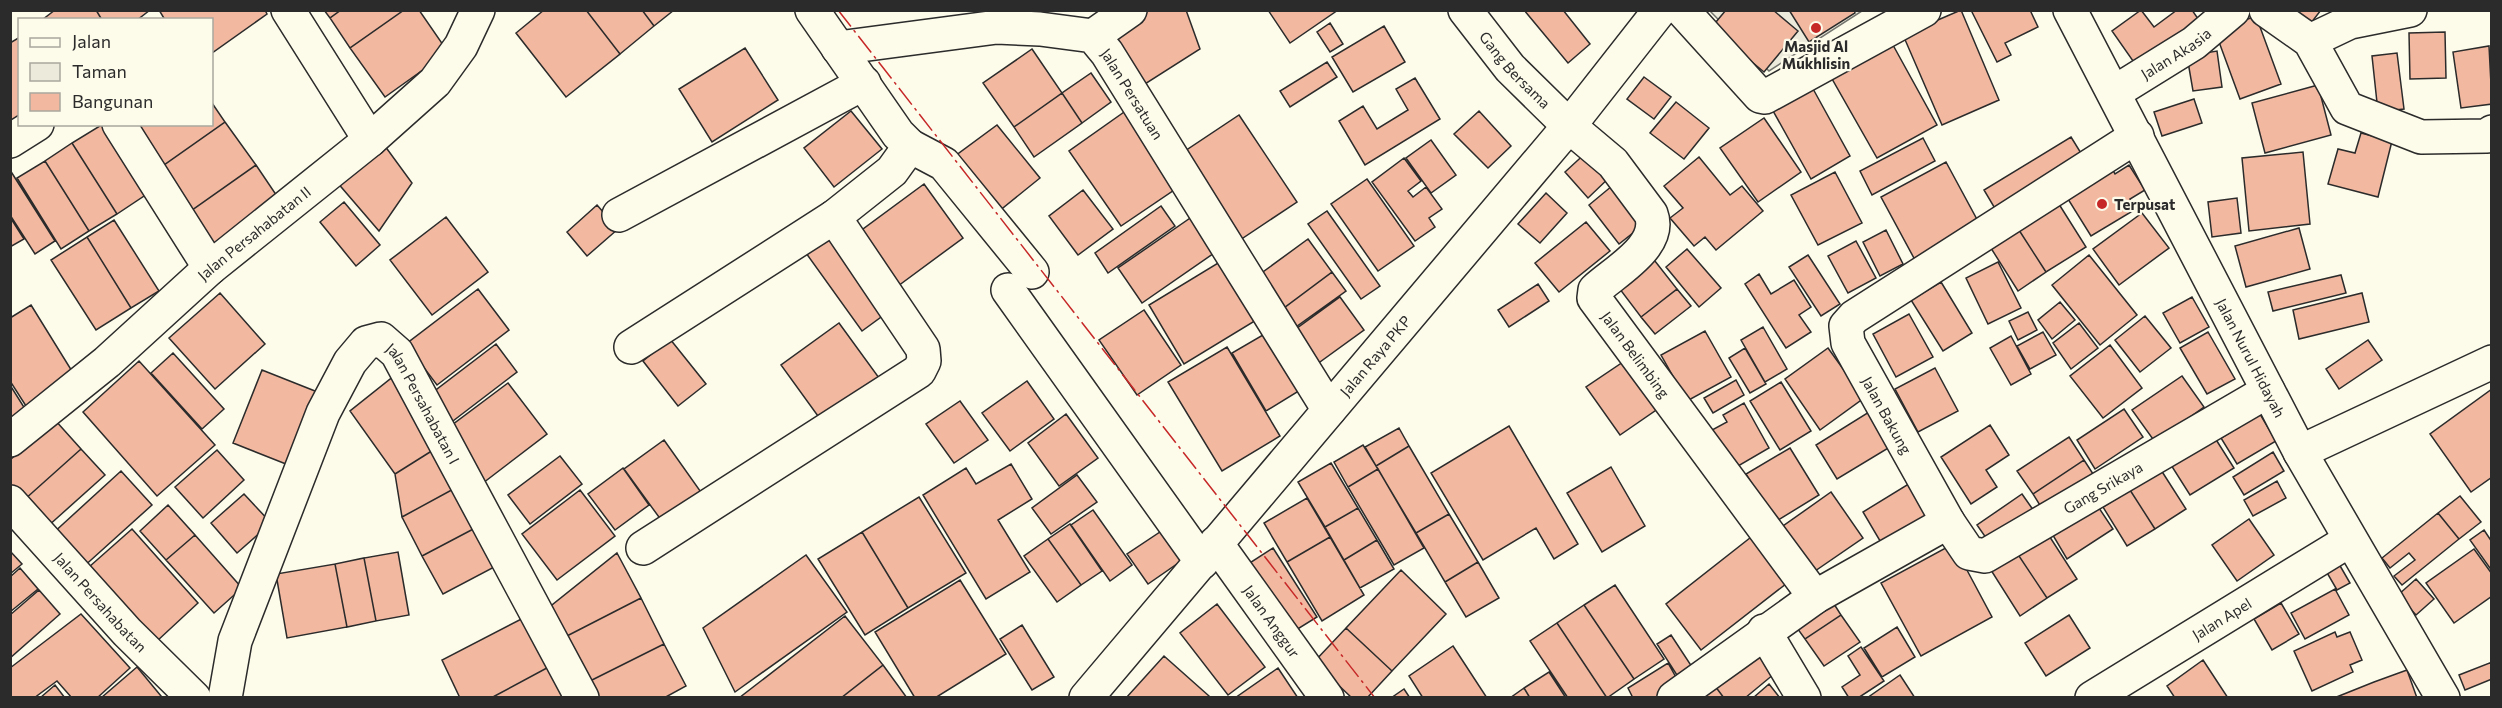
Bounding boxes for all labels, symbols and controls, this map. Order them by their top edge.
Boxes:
legend [18,18,213,126]
marker: Masjid Al Mukhlisin [1809,21,1823,35]
street label: Jalan Akasia [2137,24,2214,83]
street label: Gang Bersama [1476,28,1554,112]
text: Jalan [72,30,111,52]
place label: Masjid Al Mukhlisin [1782,37,1850,72]
street label: Jalan Persatuan [1098,44,1167,143]
text: Taman [72,60,127,82]
text: Bangunan [72,90,153,112]
street label: Jalan Persahabatan II [194,182,314,284]
place label: Terpusat [2114,195,2175,213]
marker: Terpusat [2095,197,2109,211]
street label: Jalan Nurul Hidayah [2213,295,2289,420]
street label: Jalan Belimbing [1598,308,1674,401]
street label: Jalan Raya PKP [1336,312,1414,400]
street label: Jalan Persahabatan I [382,339,464,467]
street label: Jalan Bakung [1858,373,1916,457]
street label: Gang Srikaya [2060,457,2145,517]
street label: Jalan Persahabatan [51,548,151,656]
street label: Jalan Anggur [1240,581,1304,661]
street label: Jalan Apel [2189,594,2255,644]

